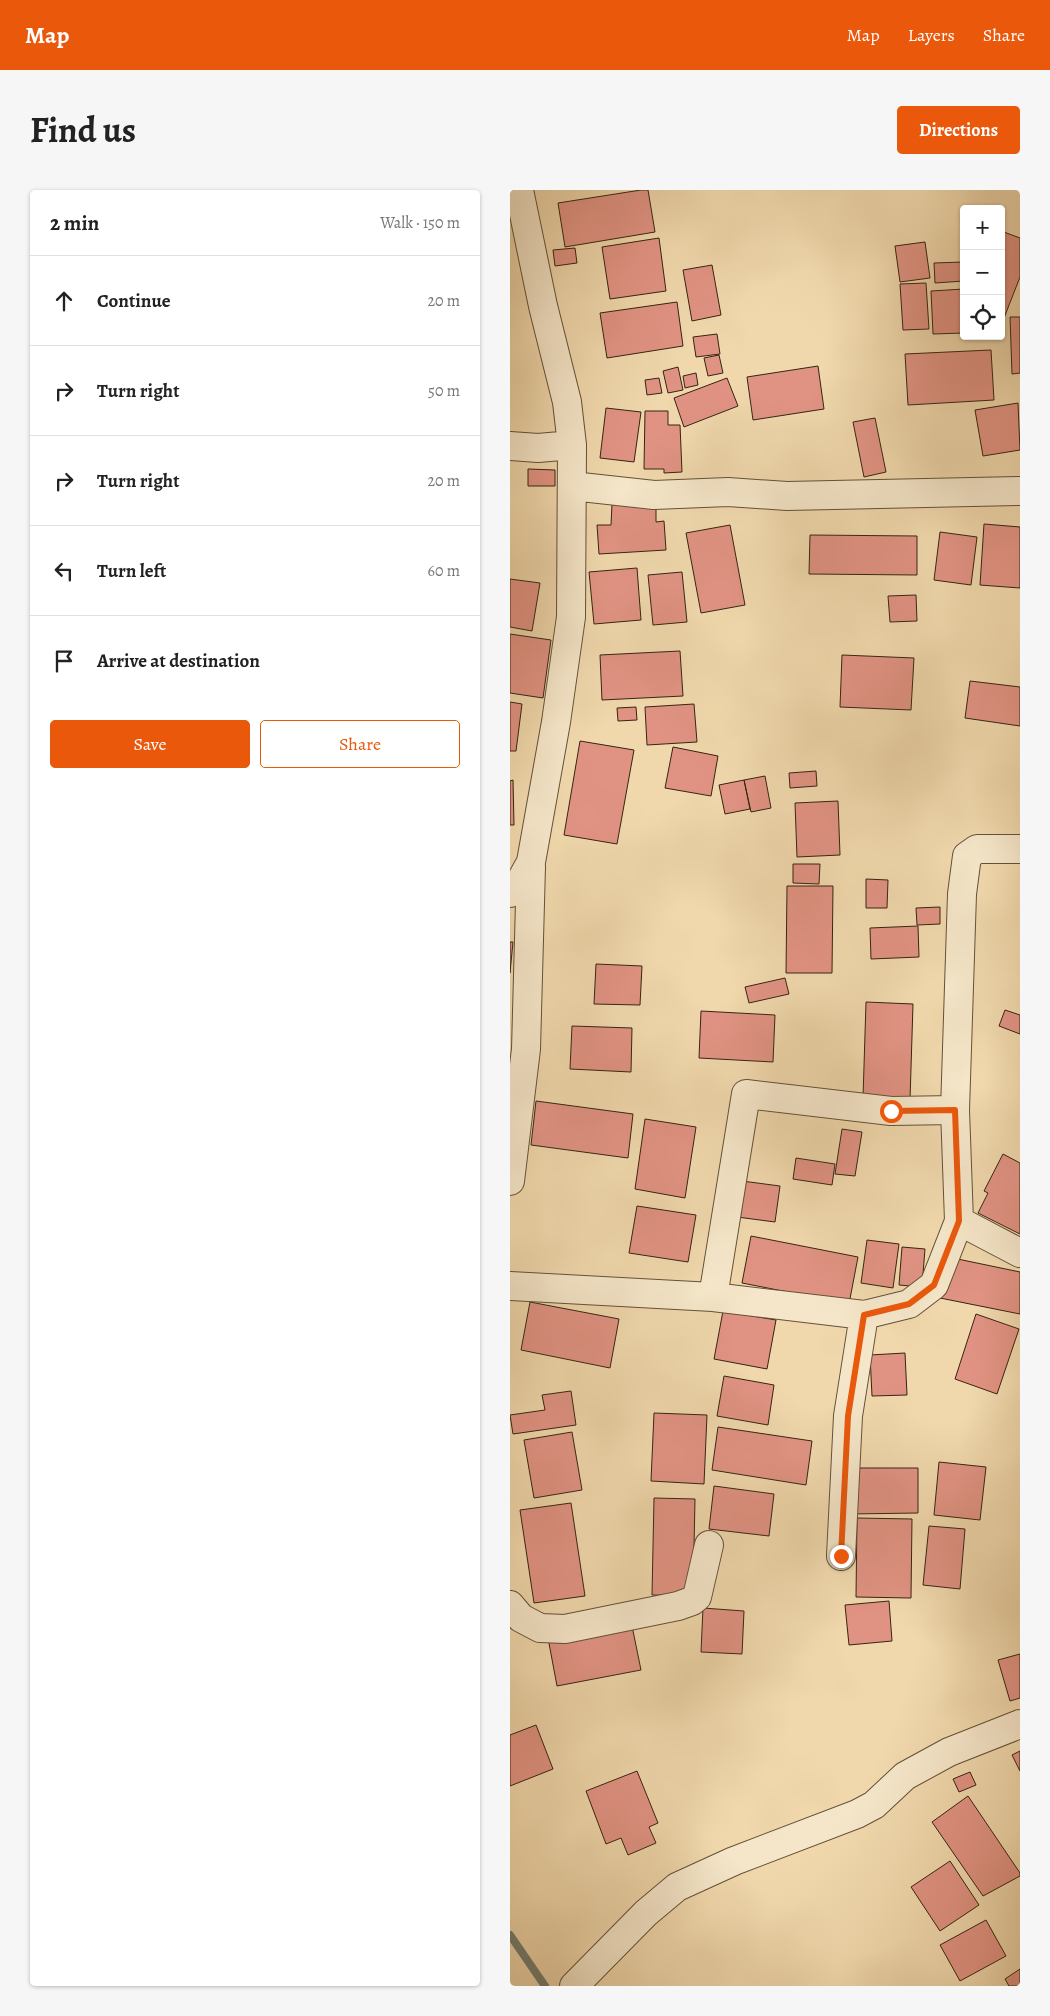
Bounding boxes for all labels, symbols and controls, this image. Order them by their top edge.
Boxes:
text: Map [25,19,69,51]
text: Map [847,23,880,47]
text: Layers [908,23,955,47]
text: Share [983,23,1025,47]
text: Find us [30,106,136,154]
button: Directions [897,106,1020,154]
map controls [960,205,1005,340]
button: + [960,205,1005,250]
text: 2 min [50,209,99,237]
text: Walk · 150 m [380,212,460,234]
button: − [960,250,1005,295]
icon: ahead [50,287,78,315]
text: Continue [97,288,171,314]
text: 20 m [427,290,460,312]
button: locate [960,295,1005,340]
icon: right [50,377,78,405]
text: Turn right [97,378,179,404]
text: 50 m [428,380,460,402]
icon: right [50,467,78,495]
text: Turn right [97,468,179,494]
text: 20 m [427,470,460,492]
icon: left [50,557,78,585]
text: Turn left [97,558,166,584]
text: 60 m [428,560,460,582]
icon: arrive [50,647,78,675]
text: Arrive at destination [97,648,260,674]
button: Save [50,720,250,768]
button: Share [260,720,460,768]
route start [880,1100,903,1123]
route end [830,1545,853,1568]

